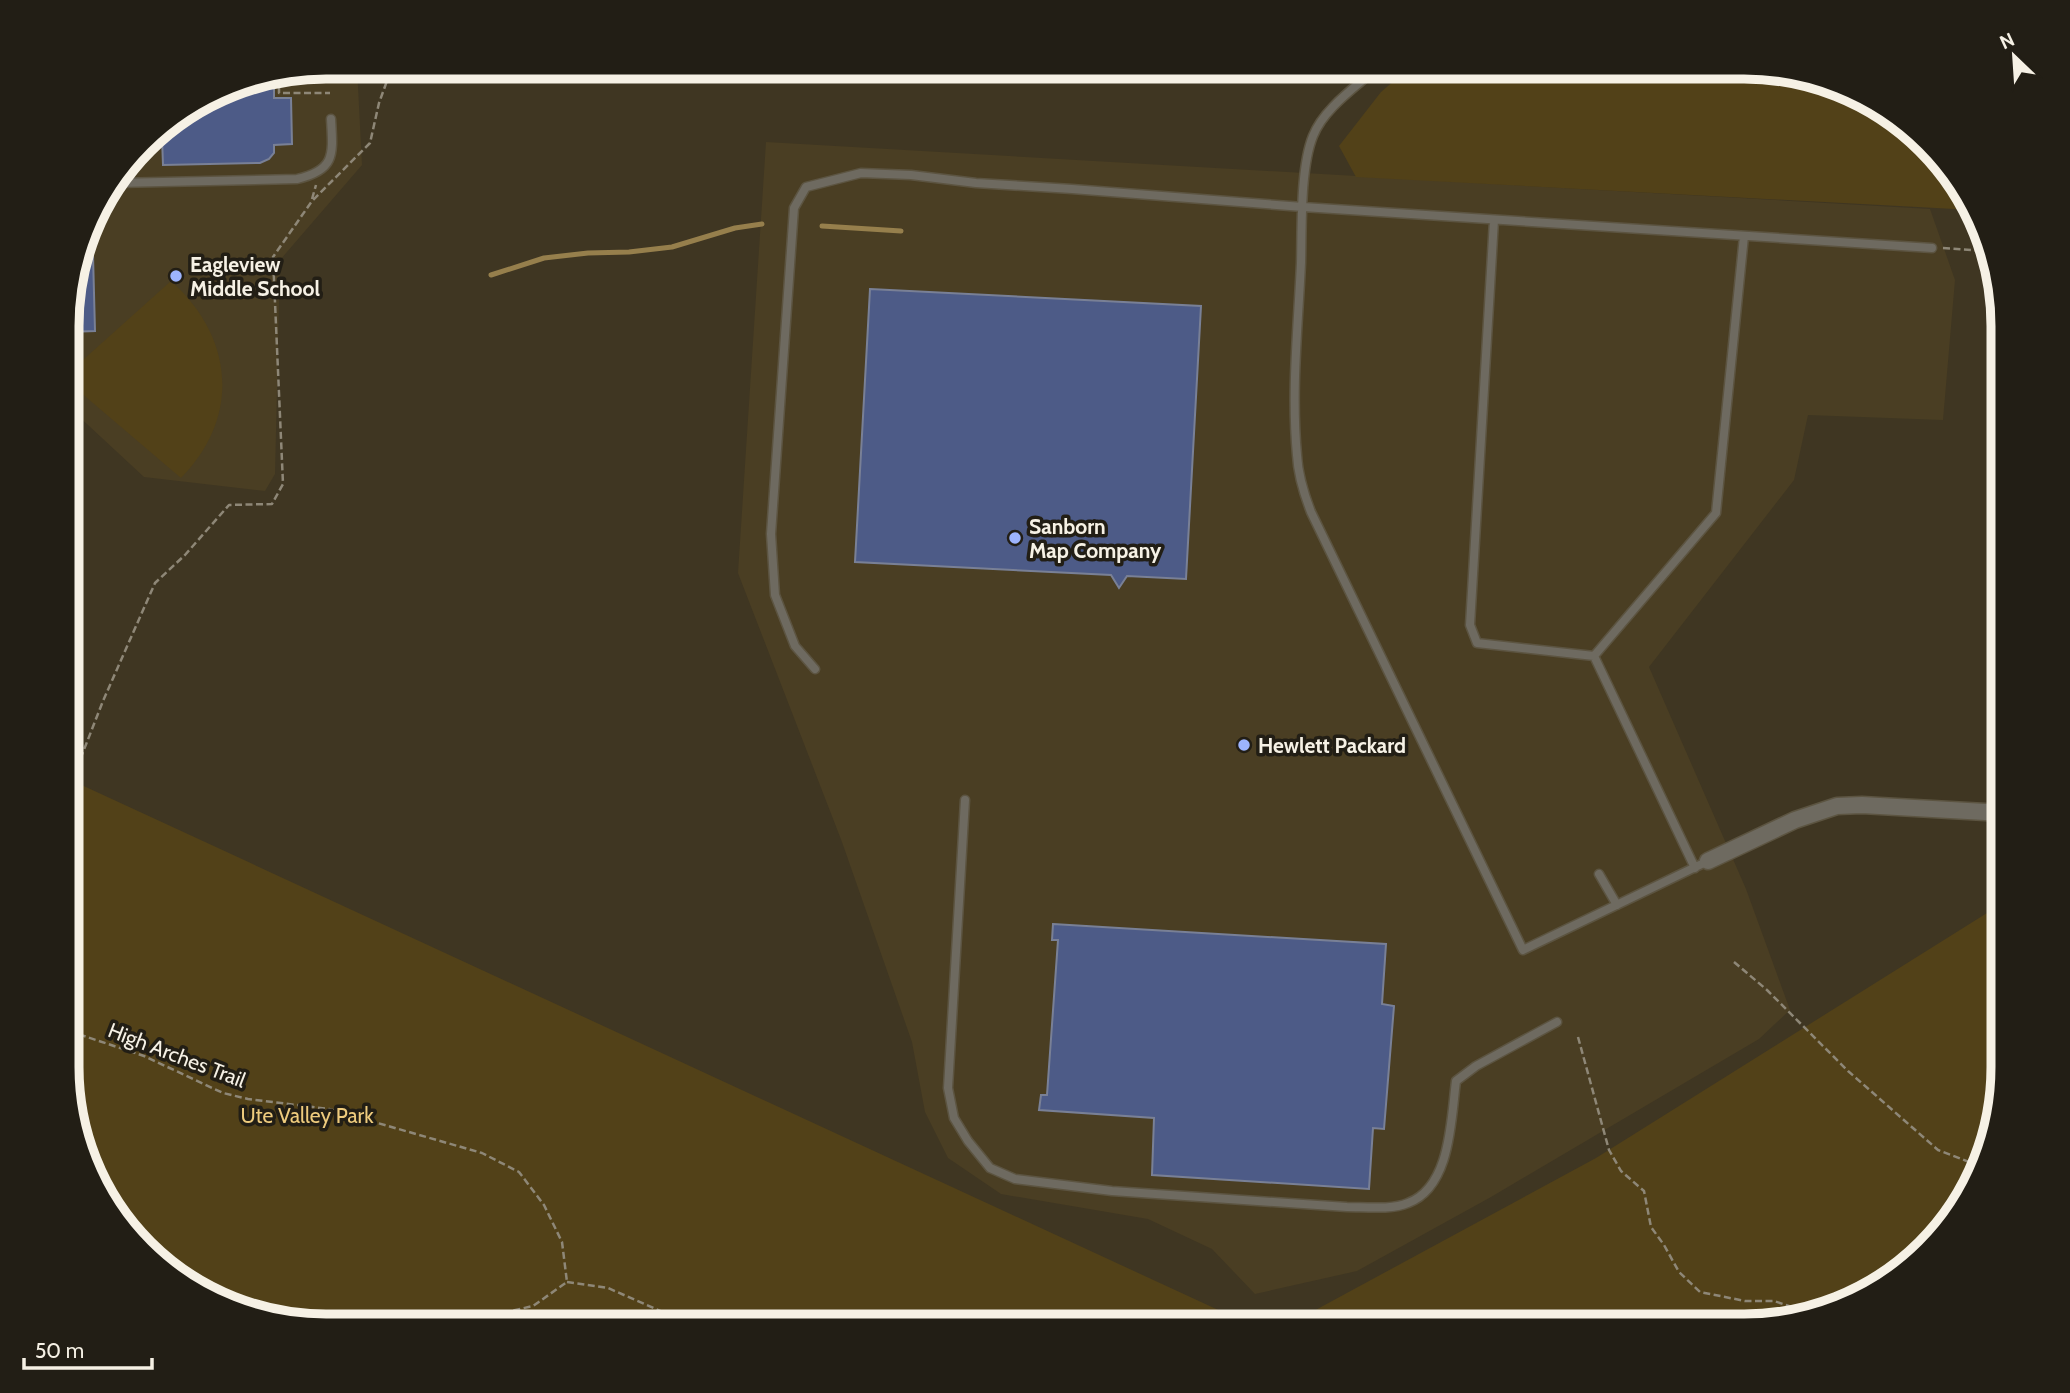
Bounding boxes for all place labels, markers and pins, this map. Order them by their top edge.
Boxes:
place label: Eagleview Middle School [190,252,321,301]
marker: Eagleview Middle School [168,268,184,284]
place label: Sanborn Map Company [1029,514,1162,563]
marker: Sanborn Map Company [1007,530,1023,546]
place label: Hewlett Packard [1258,733,1406,758]
marker: Hewlett Packard [1236,737,1252,753]

